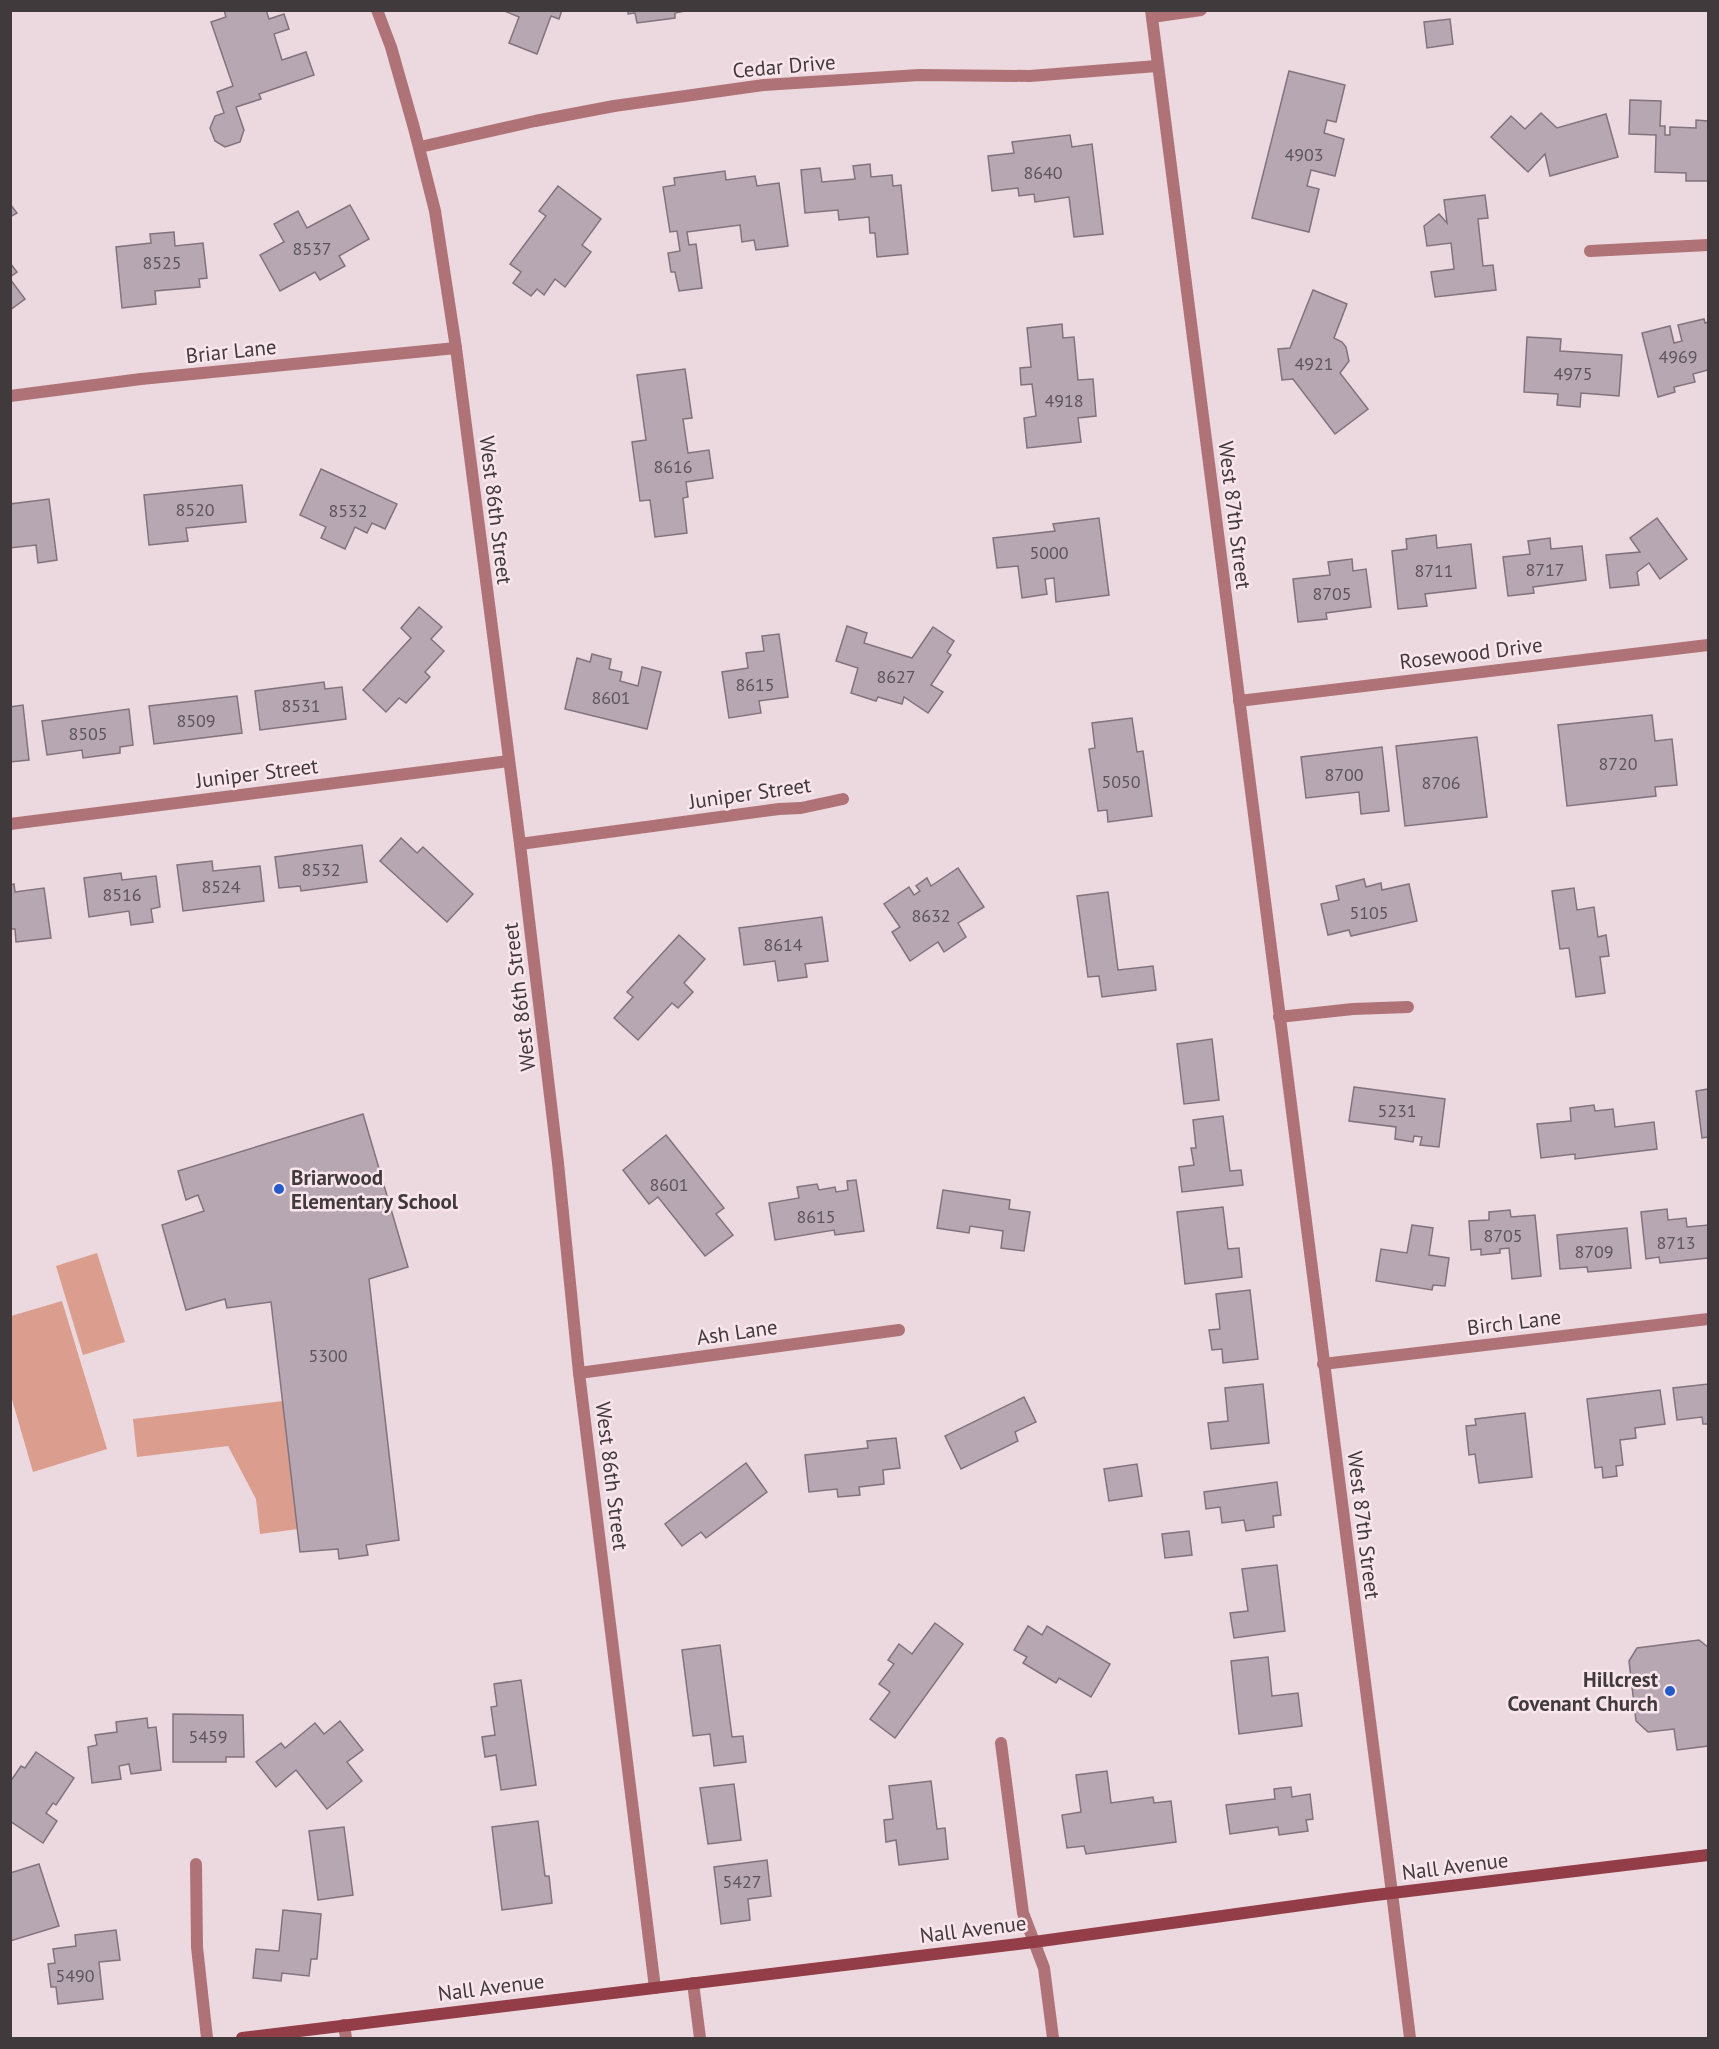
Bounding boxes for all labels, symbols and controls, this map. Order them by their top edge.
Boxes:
street label: Cedar Drive [731,48,837,84]
house number: 4903 [1284,143,1324,166]
house number: 8640 [1023,161,1063,184]
house number: 8537 [292,237,332,260]
house number: 8525 [142,251,182,274]
street label: Briar Lane [184,333,278,369]
house number: 4969 [1658,345,1698,368]
house number: 4921 [1294,352,1334,375]
house number: 4975 [1553,362,1593,385]
house number: 4918 [1044,389,1084,412]
street label: West 86th Street [473,434,519,586]
street label: West 87th Street [1213,439,1257,591]
house number: 8616 [653,455,693,478]
house number: 8520 [175,498,215,521]
house number: 8532 [328,499,368,522]
house number: 5000 [1029,541,1069,564]
house number: 8717 [1525,558,1565,581]
house number: 8711 [1414,559,1454,582]
house number: 8705 [1312,582,1352,605]
street label: Rosewood Drive [1398,631,1544,675]
house number: 8627 [876,665,916,688]
house number: 8615 [735,673,775,696]
house number: 8601 [591,686,631,709]
house number: 8531 [281,694,321,717]
house number: 8509 [176,709,216,732]
house number: 8505 [68,722,108,745]
street label: Juniper Street [193,752,320,794]
house number: 8720 [1598,752,1638,775]
house number: 8700 [1324,763,1364,786]
house number: 5050 [1101,770,1141,793]
street label: Juniper Street [686,771,813,815]
house number: 8706 [1421,771,1461,794]
house number: 8532 [301,858,341,881]
house number: 8524 [201,875,241,898]
house number: 8516 [102,883,142,906]
house number: 5105 [1349,901,1389,924]
house number: 8632 [911,904,951,927]
street label: West 86th Street [496,921,542,1073]
house number: 8614 [763,933,803,956]
house number: 5231 [1377,1099,1417,1122]
place label: Briarwood Elementary School [291,1164,459,1215]
house number: 8601 [649,1173,689,1196]
marker: Briarwood Elementary School [272,1182,286,1196]
house number: 8615 [796,1205,836,1228]
house number: 8705 [1483,1224,1523,1247]
house number: 8713 [1656,1231,1696,1254]
house number: 8709 [1574,1240,1614,1263]
street label: Birch Lane [1465,1303,1563,1341]
street label: Ash Lane [695,1313,779,1351]
house number: 5300 [308,1344,348,1367]
street label: West 86th Street [589,1400,635,1552]
street label: West 87th Street [1342,1449,1386,1601]
place label: Hillcrest Covenant Church [1507,1666,1659,1717]
marker: Hillcrest Covenant Church [1663,1684,1677,1698]
house number: 5459 [188,1725,228,1748]
street label: Nall Avenue [1400,1846,1510,1886]
house number: 5427 [722,1870,762,1893]
street label: Nall Avenue [918,1909,1028,1949]
house number: 5490 [55,1964,95,1987]
street label: Nall Avenue [436,1967,546,2007]

